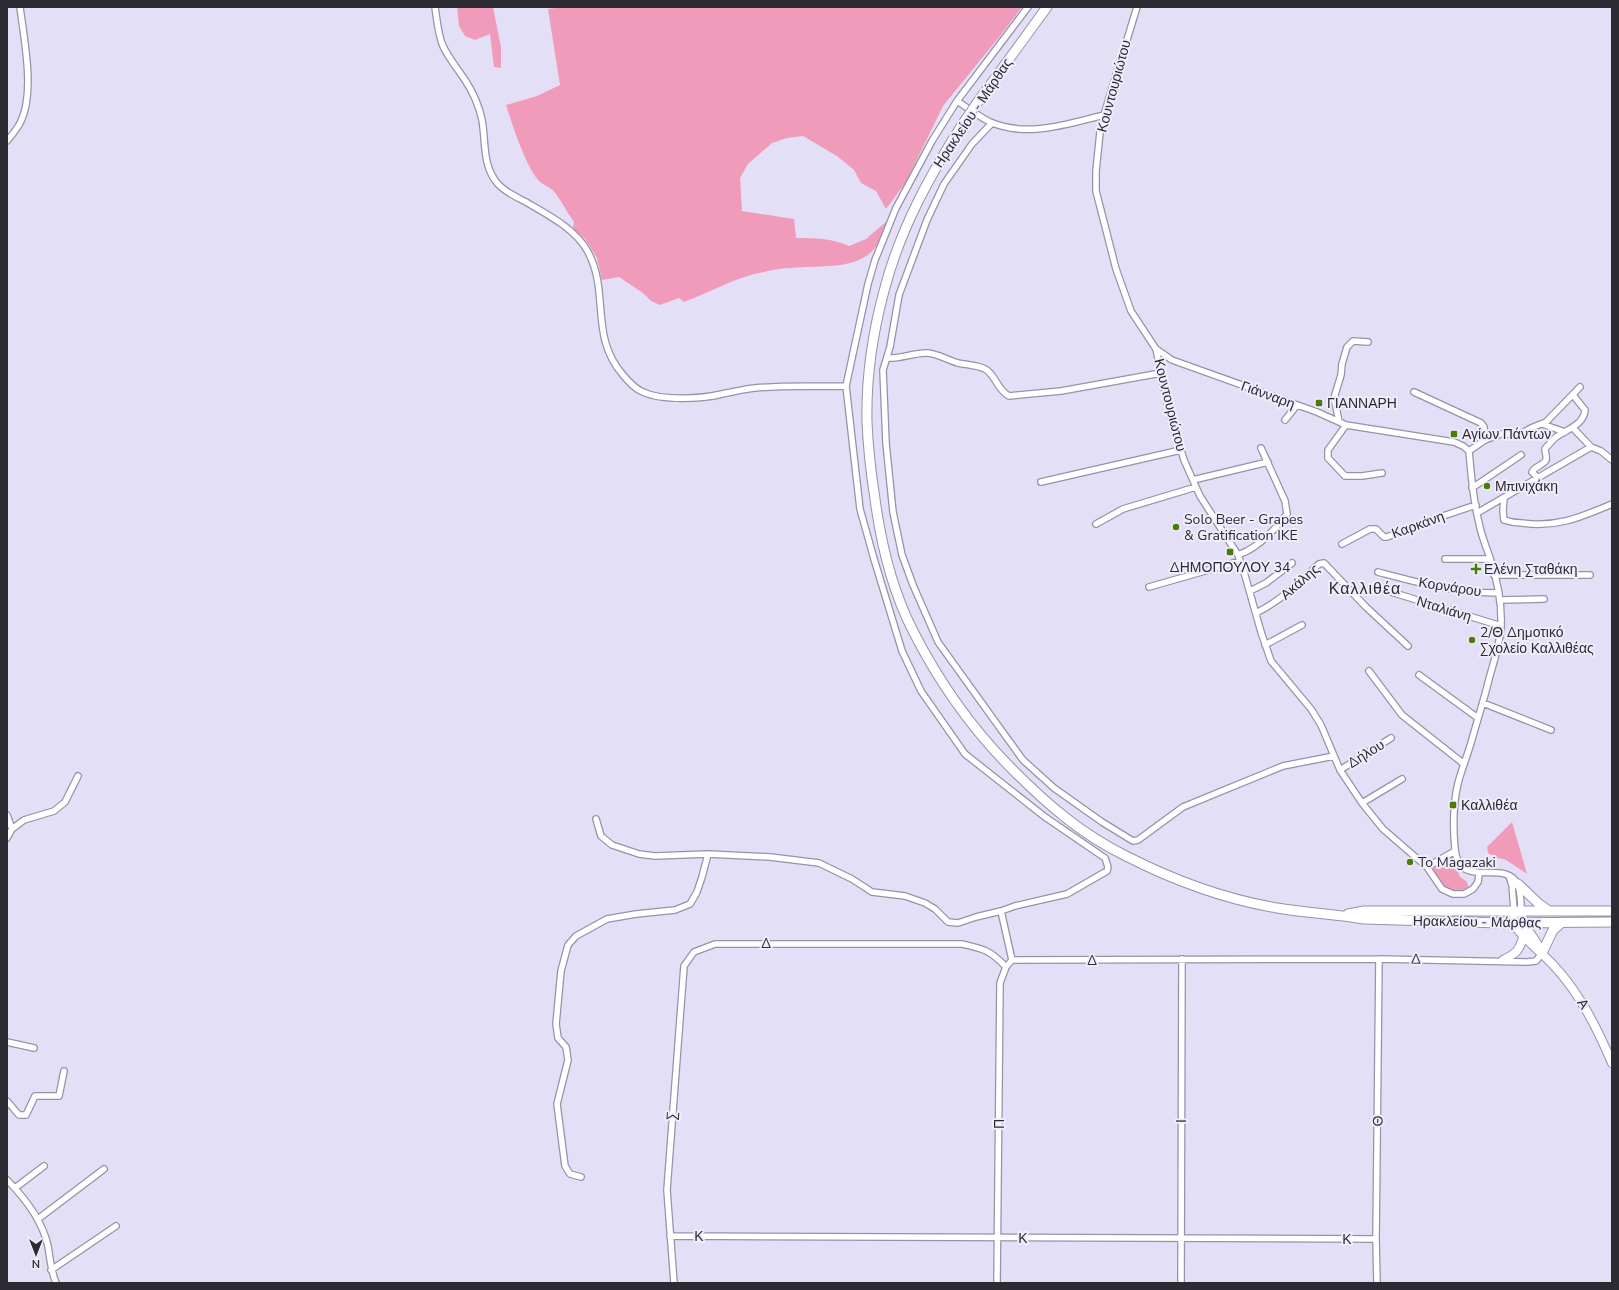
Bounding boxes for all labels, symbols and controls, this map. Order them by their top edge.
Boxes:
street label: Κουντουριώτου [1093,38,1135,134]
street label: Ηρακλείου - Μάρθας [929,54,1017,172]
street label: Κουντουριώτου [1149,357,1191,453]
street label: Γιάνναρη [1238,376,1298,414]
place label: ΓΙΑΝΝΑΡΗ [1327,394,1397,413]
marker: ΓΙΑΝΝΑΡΗ [1314,398,1324,408]
place label: Αγίων Πάντων [1462,425,1551,444]
marker: Αγίων Πάντων [1449,429,1459,439]
place label: Μπινιχάκη [1495,477,1558,496]
marker: Μπινιχάκη [1482,481,1492,491]
street label: Καρκάνη [1389,507,1447,543]
place label: Solo Beer - Grapes & Gratification IKE [1184,510,1303,545]
marker: Solo Beer - Grapes & Gratification IKE [1171,522,1181,532]
marker: ΔΗΜΟΠΟΥΛΟΥ 34 [1225,547,1235,557]
place label: ΔΗΜΟΠΟΥΛΟΥ 34 [1170,558,1290,577]
street label: Ακάλης [1276,560,1324,604]
place label: Ελένη Σταθάκη [1484,560,1577,579]
marker: Ελένη Σταθάκη [1471,564,1481,574]
street label: Κορνάρου [1417,573,1483,601]
district label: Καλλιθέα [1329,578,1401,600]
street label: Νταλιάνη [1414,592,1474,626]
place label: 2/Θ Δημοτικό Σχολείο Καλλιθέας [1480,623,1594,658]
marker: 2/Θ Δημοτικό Σχολείο Καλλιθέας [1467,635,1477,645]
street label: Δήλου [1344,735,1388,773]
place label: Καλλιθέα [1461,796,1518,815]
marker: Καλλιθέα [1448,800,1458,810]
place label: To Magazaki [1418,853,1496,872]
marker: To Magazaki [1405,857,1415,867]
street label: Ηρακλείου - Μάρθας [1413,911,1542,933]
street label: Δ [761,934,771,953]
street label: Δ [1411,949,1421,969]
street label: Δ [1087,951,1097,970]
street label: Α [1572,995,1594,1014]
street label: Σ [662,1111,682,1121]
street label: Θ [1368,1115,1388,1127]
street label: Π [990,1119,1009,1129]
street label: Ι [1172,1119,1191,1123]
street label: Κ [694,1227,704,1246]
street label: Κ [1018,1229,1028,1248]
street label: Κ [1342,1230,1352,1249]
north arrow [16,1234,56,1274]
text: N [32,1256,40,1271]

